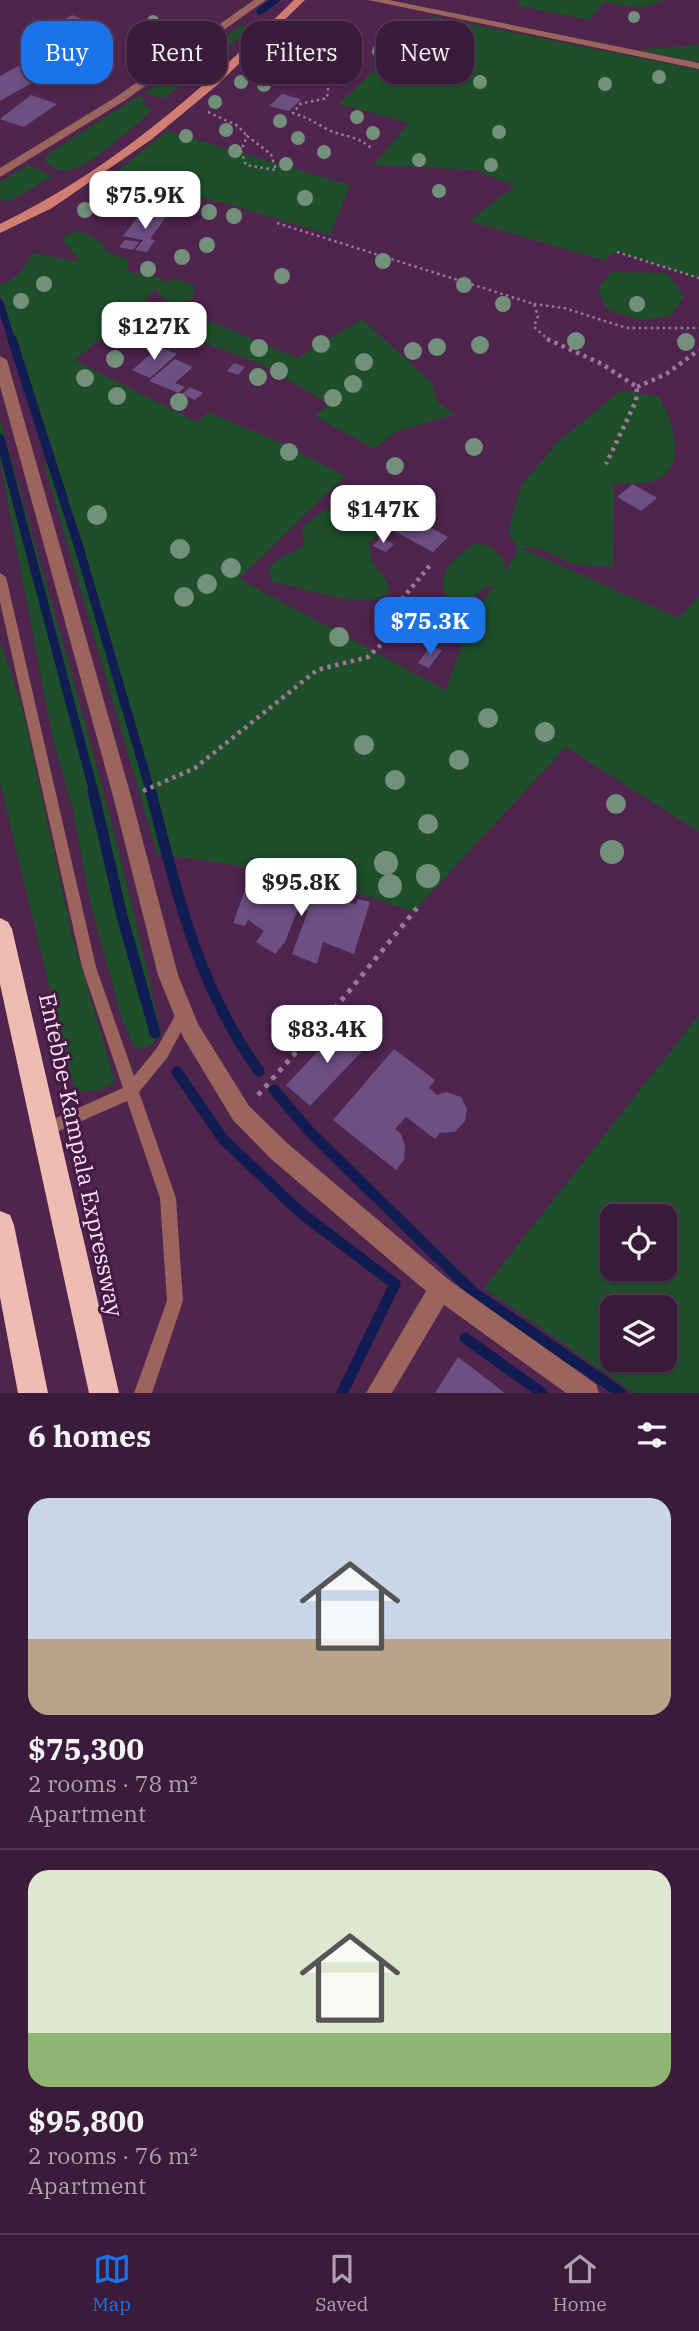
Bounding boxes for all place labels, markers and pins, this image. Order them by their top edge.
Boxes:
pin: $75.9K [88,172,202,231]
pin: $127K [105,302,203,362]
pin: $147K [334,486,432,545]
pin: $75.3K [373,598,487,657]
pin: $95.8K [244,858,358,918]
pin: $83.4K [270,1006,384,1065]

